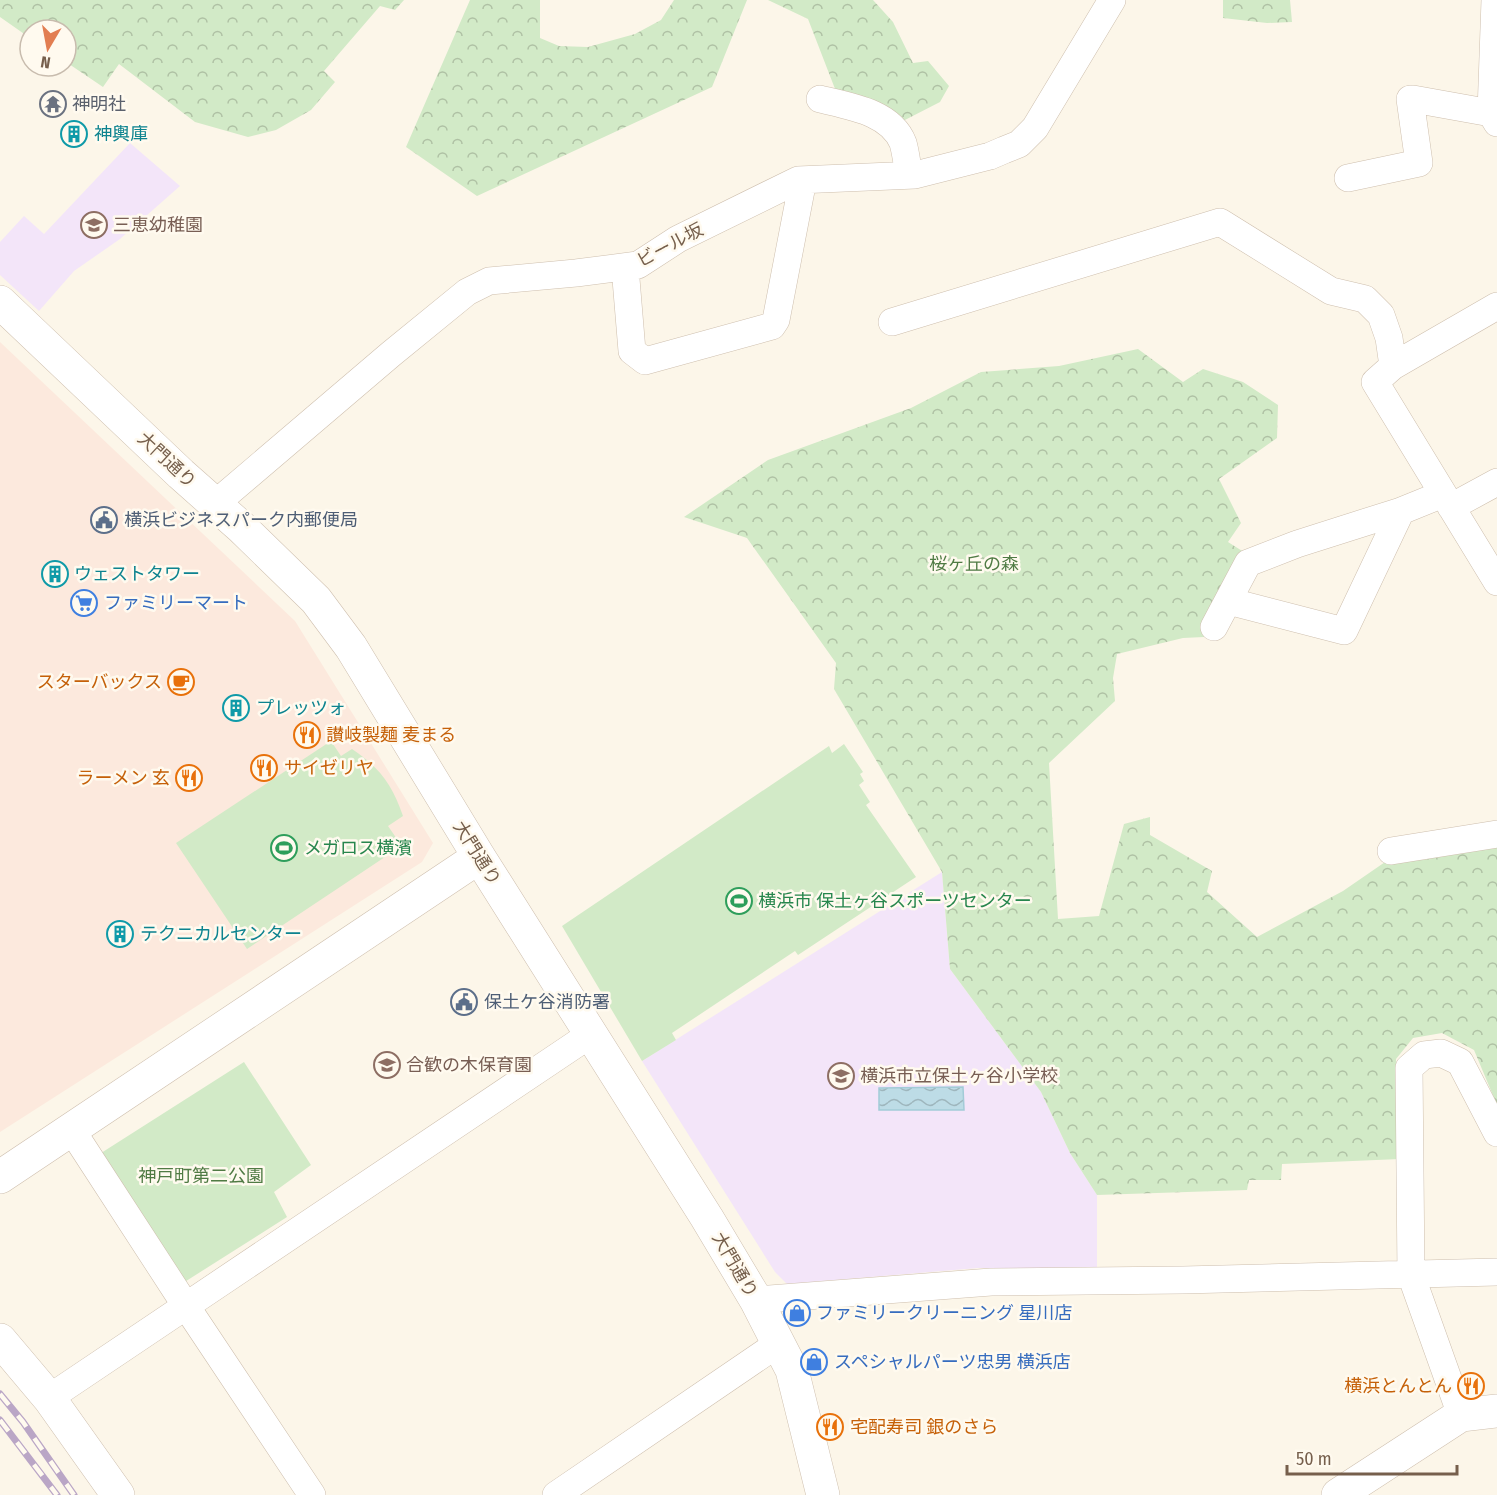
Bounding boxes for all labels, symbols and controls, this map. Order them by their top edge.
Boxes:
north arrow [18,18,78,78]
text: N [39,52,52,72]
temple icon: 神明社 [38,89,68,119]
place label: 神明社 [72,93,126,115]
building icon: 神輿庫 [59,119,89,149]
place label: 神輿庫 [94,123,148,145]
school or university icon: 三恵幼稚園 [79,210,109,240]
place label: 三恵幼稚園 [113,214,203,236]
street label: ビール坂 [633,218,707,272]
street label: 大門通り [133,427,201,493]
public building icon: 横浜ビジネスパーク内郵便局 [89,505,119,535]
place label: 横浜ビジネスパーク内郵便局 [124,509,358,531]
park label: 桜ヶ丘の森 [929,553,1019,575]
building icon: ウェストタワー [40,559,70,589]
place label: ウェストタワー [74,563,200,585]
supermarket icon: ファミリーマート [69,588,99,618]
place label: ファミリーマート [104,592,248,614]
cafe icon: スターバックス [166,667,196,697]
place label: スターバックス [37,671,162,693]
building icon: プレッツォ [221,693,251,723]
place label: プレッツォ [256,697,346,719]
restaurant icon: 讃岐製麺 麦まる [292,720,322,750]
place label: 讃岐製麺 麦まる [326,724,456,746]
restaurant icon: サイゼリヤ [249,753,279,783]
place label: サイゼリヤ [284,757,374,779]
restaurant icon: ラーメン 玄 [174,763,204,793]
place label: ラーメン 玄 [76,767,170,789]
street label: 大門通り [449,817,505,889]
sports icon: メガロス横濱 [269,833,299,863]
place label: メガロス横濱 [304,837,412,859]
sports icon: 横浜市 保土ヶ谷スポーツセンター [724,886,754,916]
place label: 横浜市 保土ヶ谷スポーツセンター [758,890,1032,912]
building icon: テクニカルセンター [105,919,135,949]
place label: テクニカルセンター [140,923,302,945]
public building icon: 保土ケ谷消防署 [449,987,479,1017]
place label: 保土ケ谷消防署 [484,991,610,1013]
school or university icon: 合歓の木保育園 [372,1050,402,1080]
place label: 合歓の木保育園 [406,1054,532,1076]
school or university icon: 横浜市立保土ヶ谷小学校 [826,1061,856,1091]
place label: 横浜市立保土ヶ谷小学校 [860,1065,1058,1087]
park label: 神戸町第二公園 [138,1165,264,1187]
street label: 大門通り [707,1228,763,1302]
shop icon: ファミリークリーニング 星川店 [782,1298,812,1328]
place label: ファミリークリーニング 星川店 [816,1302,1072,1324]
shop icon: スペシャルパーツ忠男 横浜店 [799,1347,829,1377]
place label: スペシャルパーツ忠男 横浜店 [834,1351,1071,1373]
restaurant icon: 横浜とんとん [1456,1371,1486,1401]
place label: 横浜とんとん [1344,1375,1452,1397]
restaurant icon: 宅配寿司 銀のさら [815,1412,845,1442]
place label: 宅配寿司 銀のさら [850,1416,998,1438]
scale bar [1287,1438,1456,1476]
text: 50 m [1296,1448,1332,1470]

